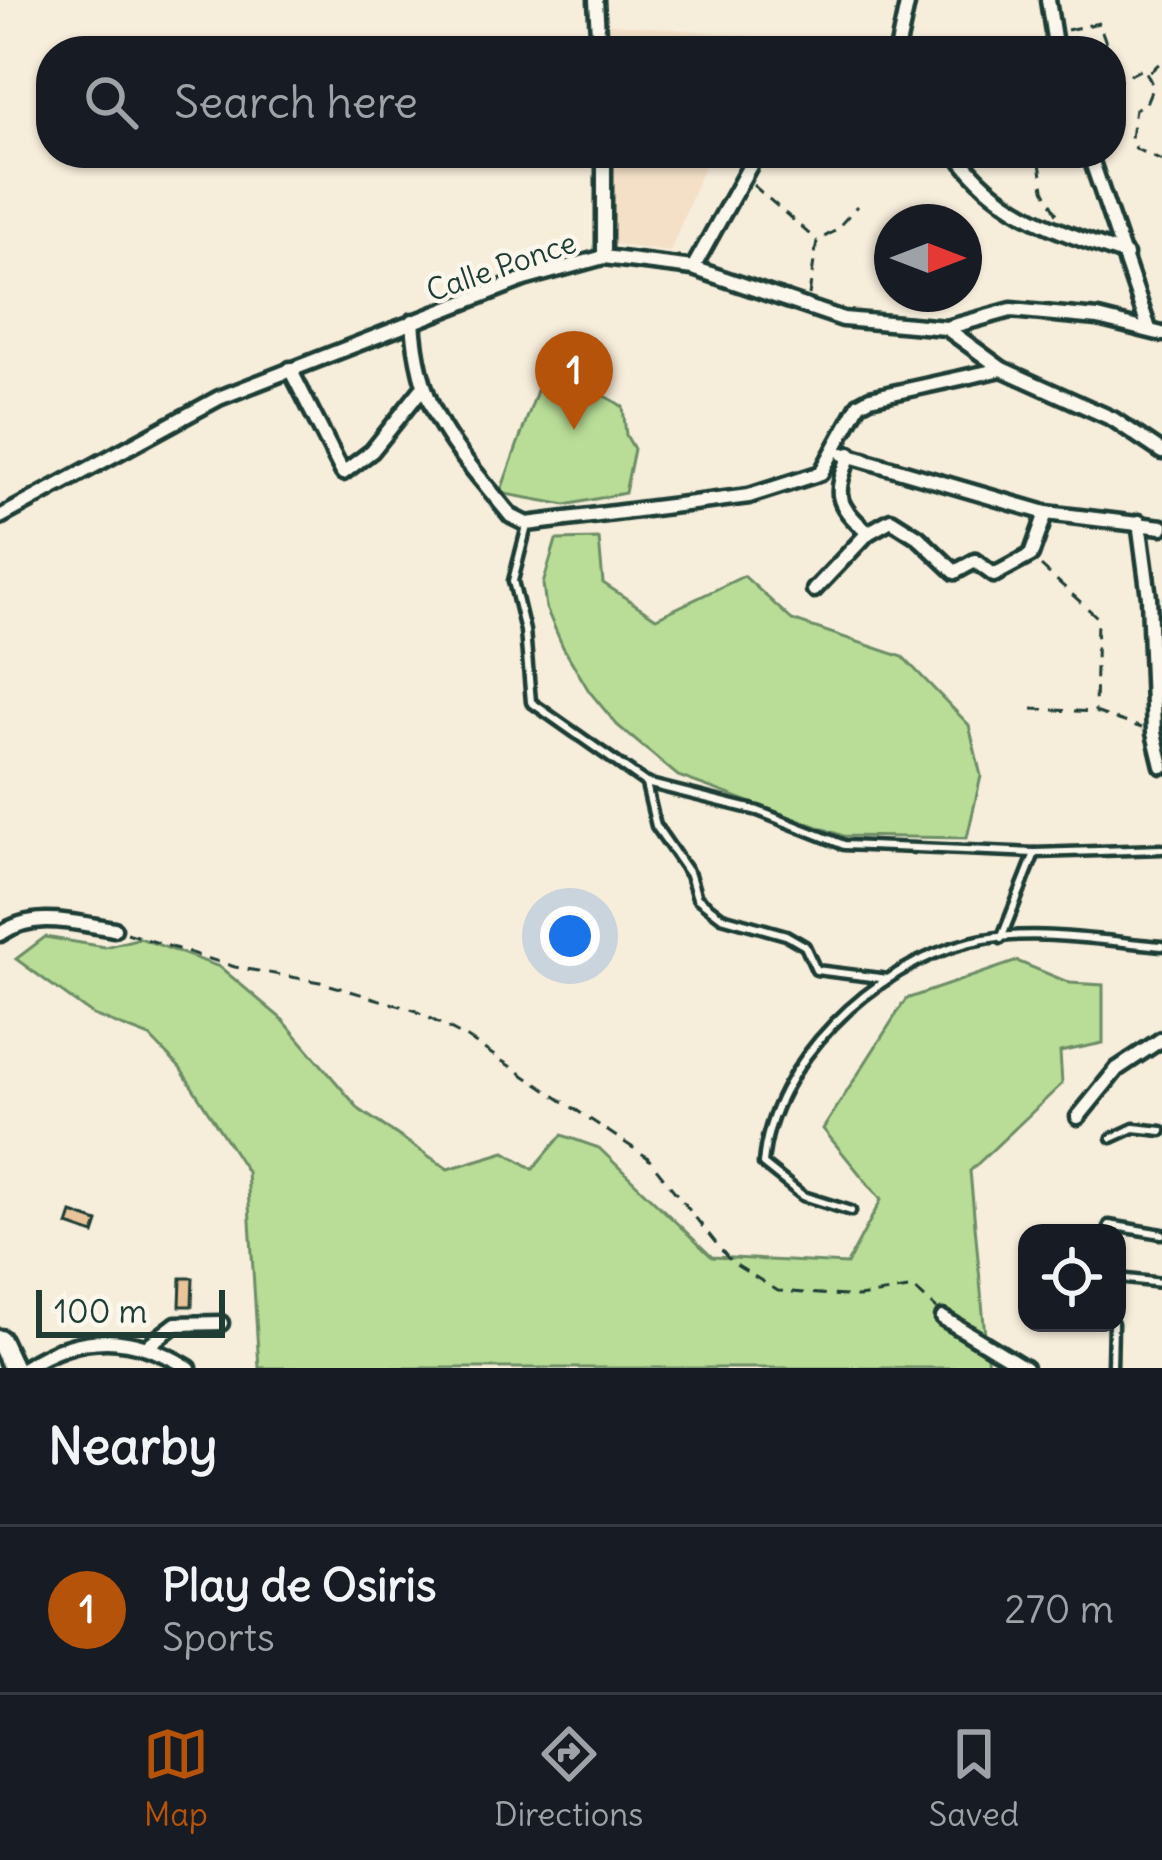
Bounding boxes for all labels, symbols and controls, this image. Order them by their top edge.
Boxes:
search box [36,36,1126,168]
icon: search [78,69,144,135]
text: Search here [174,74,418,130]
north arrow [874,204,982,312]
street label: Calle Ponce [421,223,581,309]
pin: 1 [535,331,613,430]
your location [540,906,600,966]
map controls [1018,1224,1126,1332]
button: locate [1018,1224,1126,1332]
scale bar [36,1284,225,1337]
text: 100 m [54,1290,147,1332]
text: Nearby [48,1414,217,1478]
text: Play de Osiris [162,1557,436,1613]
text: 1 [79,1585,95,1634]
text: 270 m [1004,1585,1114,1634]
text: Sports [162,1613,275,1662]
tab: Map [143,1721,209,1835]
tab: Directions [494,1721,643,1835]
tab: Saved [929,1721,1019,1835]

